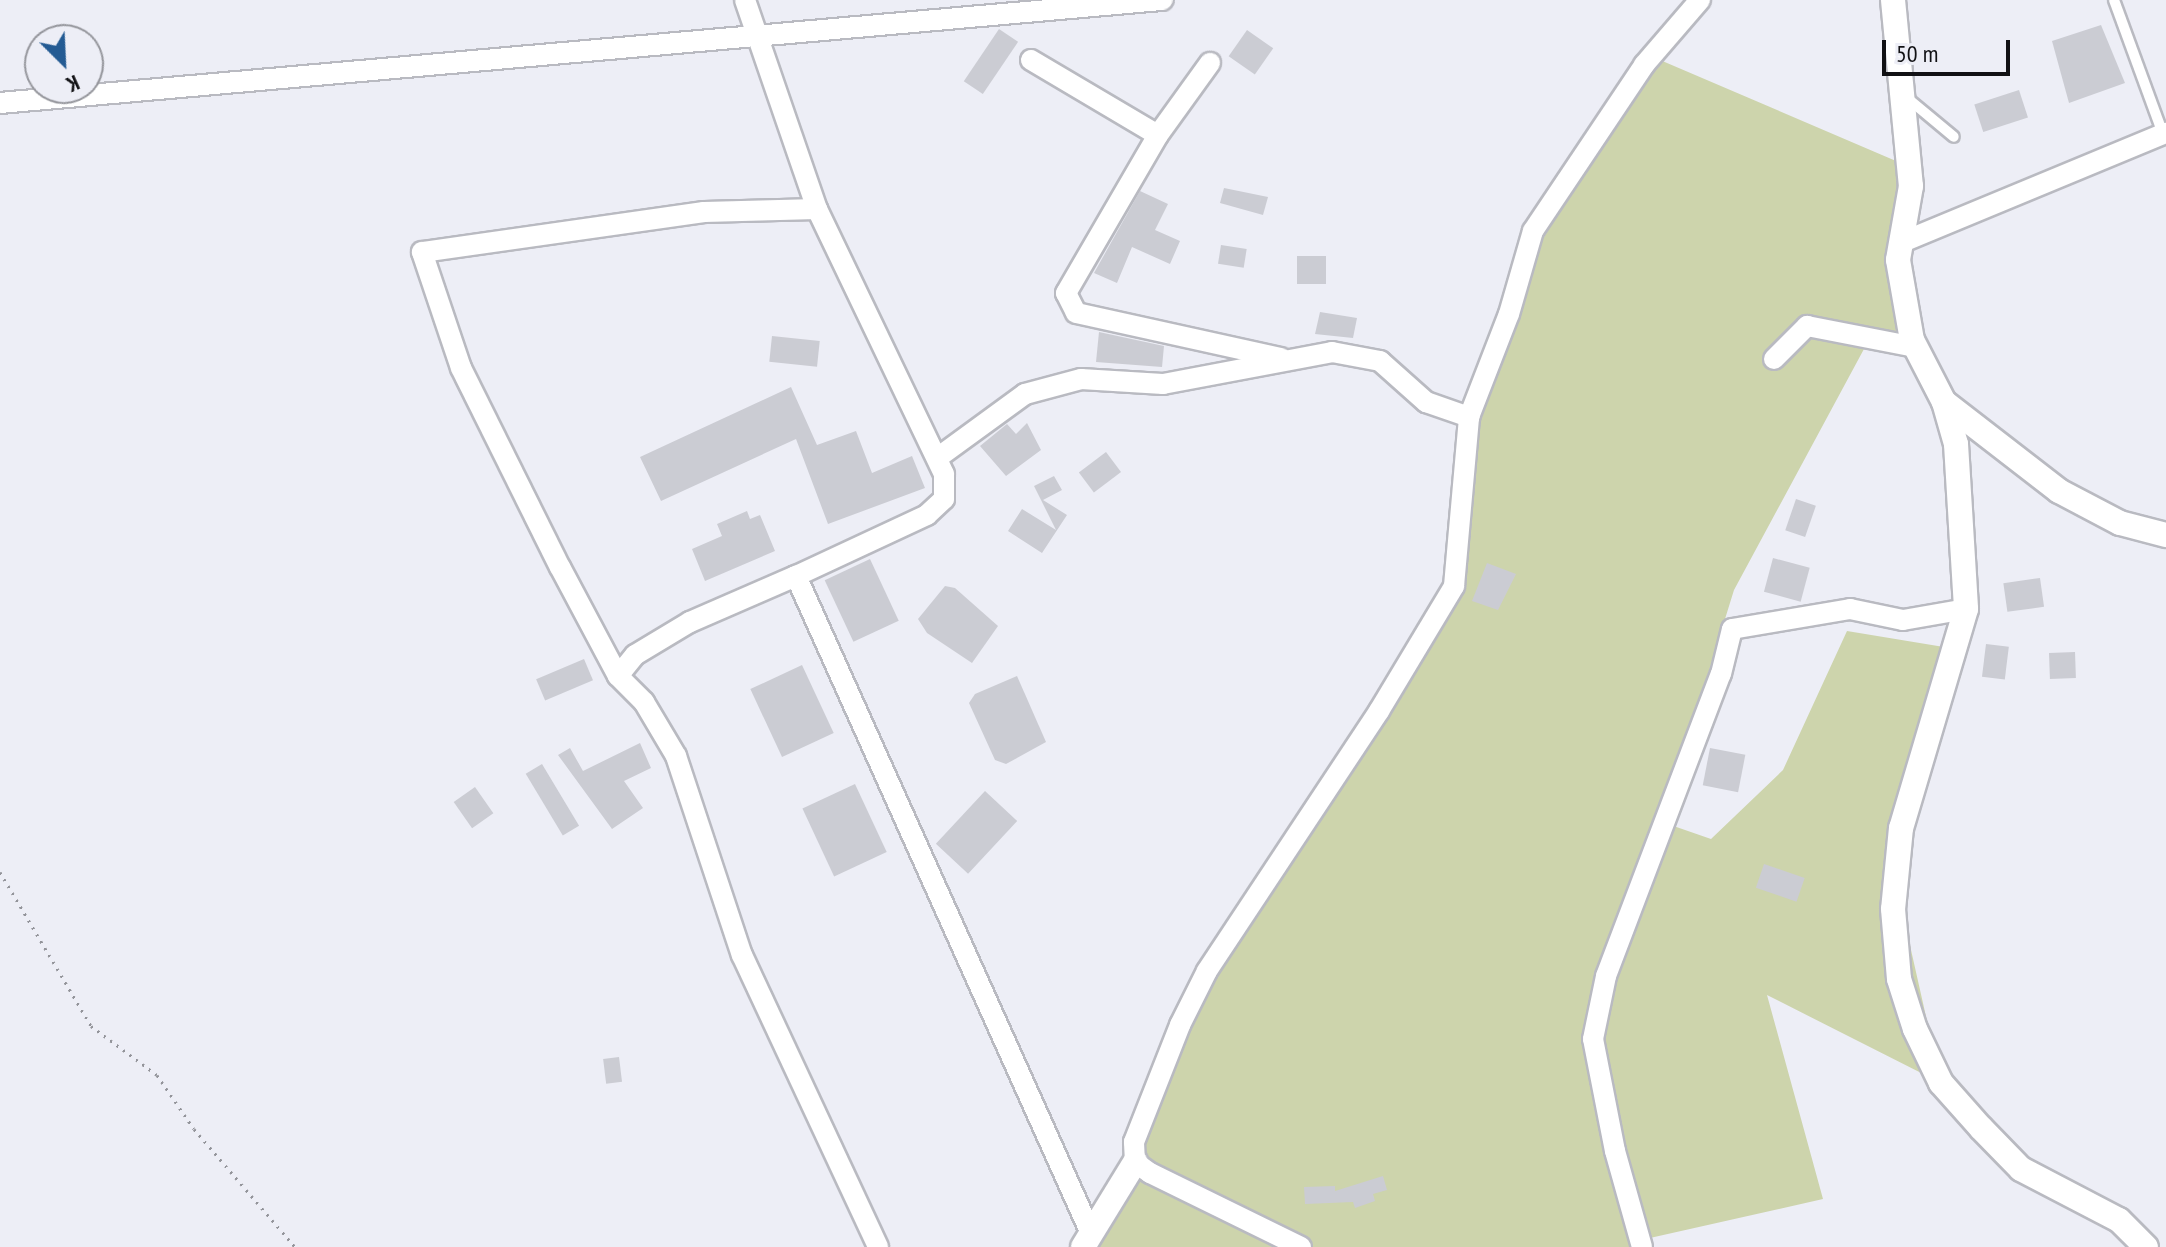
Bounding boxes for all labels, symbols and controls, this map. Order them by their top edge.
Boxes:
north arrow [24,24,104,104]
scale bar [1886,24,2014,74]
text: 50 m [1896,38,1938,69]
text: K [62,69,84,99]

